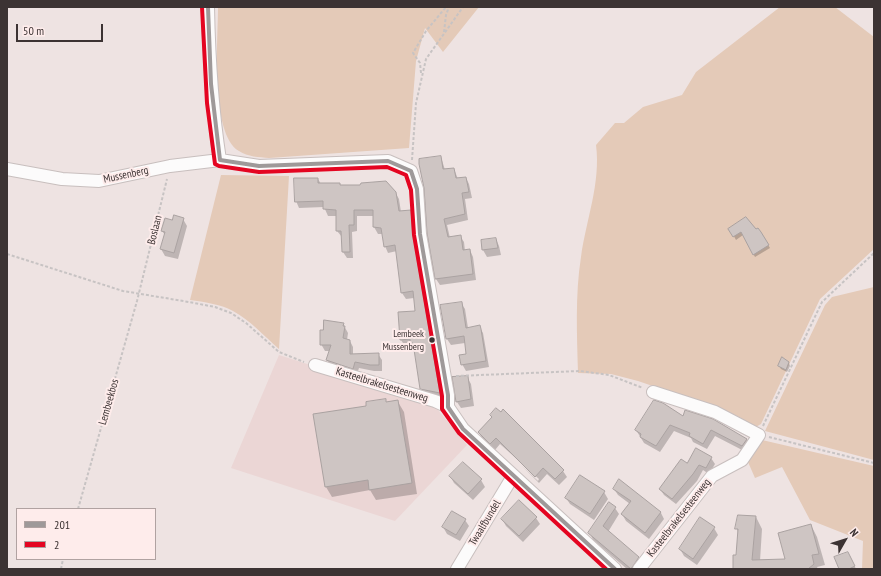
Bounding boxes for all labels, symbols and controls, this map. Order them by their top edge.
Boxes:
scale bar [18,16,105,42]
text: 50 m [23,23,44,38]
street label: Mussenberg [102,164,150,186]
street label: Boslaan [145,214,165,246]
place label: Lembeek Mussenberg [382,328,424,352]
marker: Lembeek Mussenberg [427,335,437,345]
street label: Kasteelbrakelsesteenweg [334,365,430,405]
street label: Lembeekbos [96,378,122,426]
street label: Kasteelbrakelsesteenweg [644,476,714,560]
street label: Twaalfbundel [466,498,504,548]
legend [16,508,156,560]
text: 201 [54,517,70,532]
north arrow [825,520,865,560]
text: N [847,526,862,539]
text: 2 [54,537,59,552]

